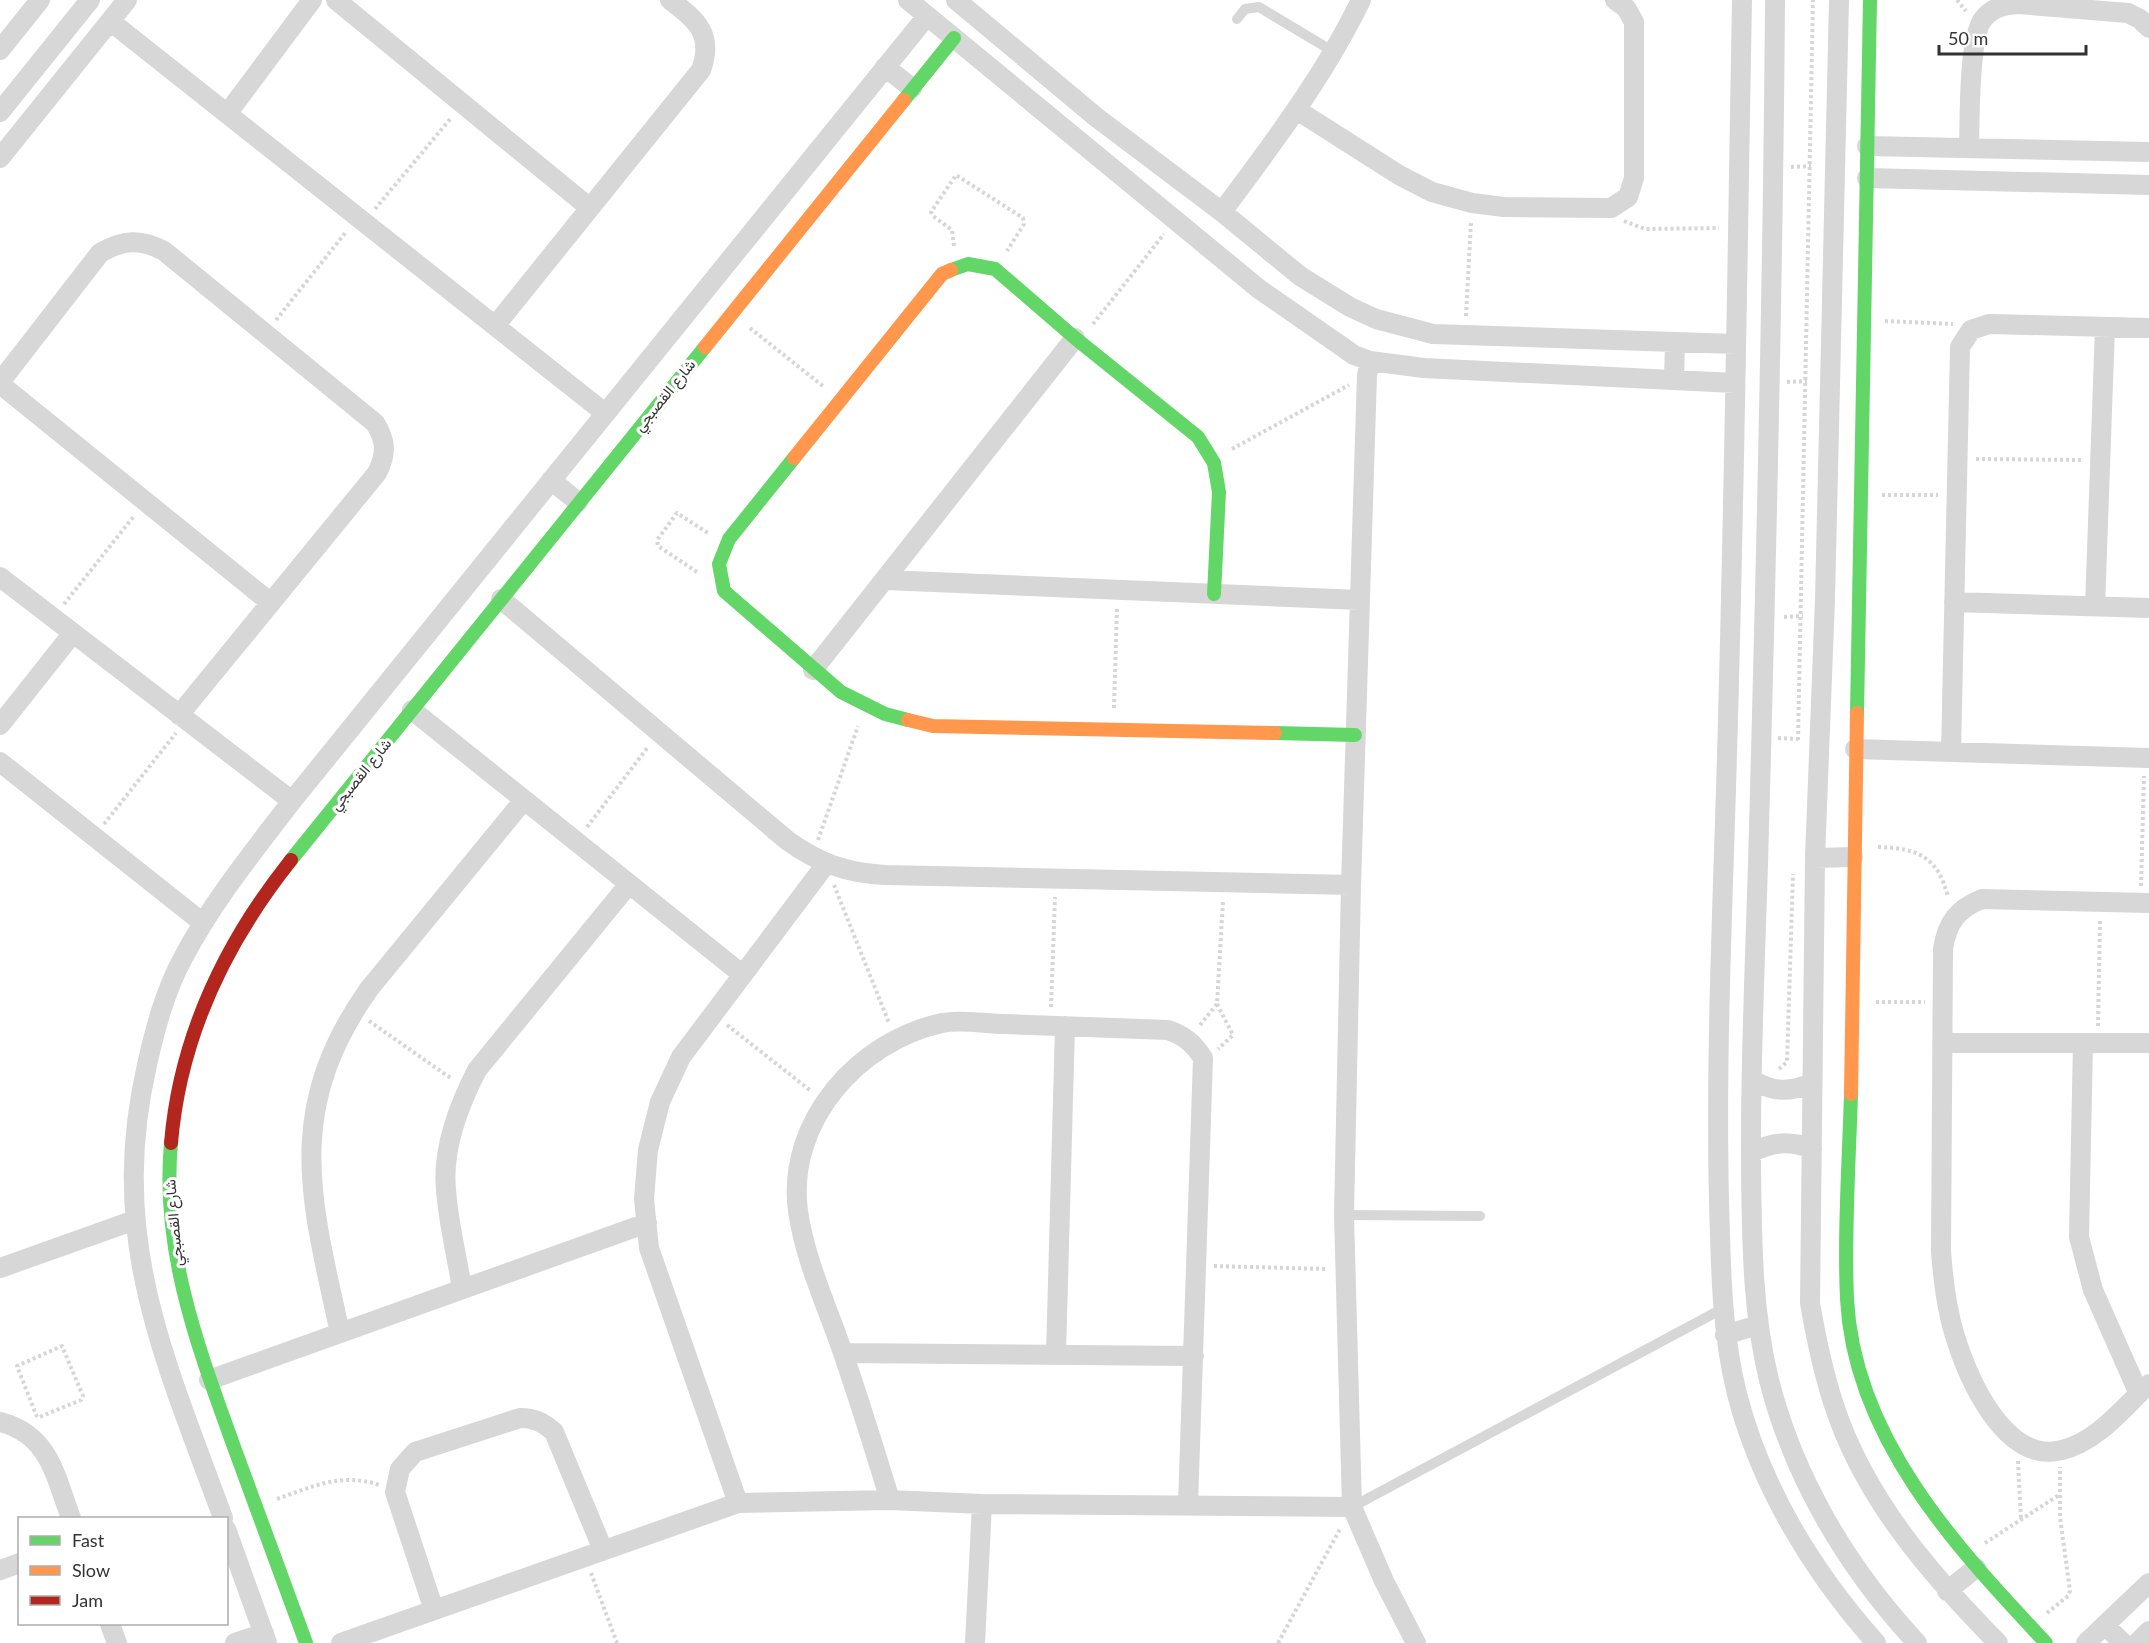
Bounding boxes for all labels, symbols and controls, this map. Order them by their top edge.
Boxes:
scale bar [1939,18,2086,56]
text: 50 m [1948,27,1988,49]
street label: شارع القصبجي [630,355,702,438]
street label: شارع القصبجي [326,734,398,817]
street label: شارع القصبجي [160,1178,191,1267]
legend [18,1517,228,1625]
text: Fast [72,1529,105,1551]
text: Slow [72,1559,110,1581]
text: Jam [72,1589,103,1611]

